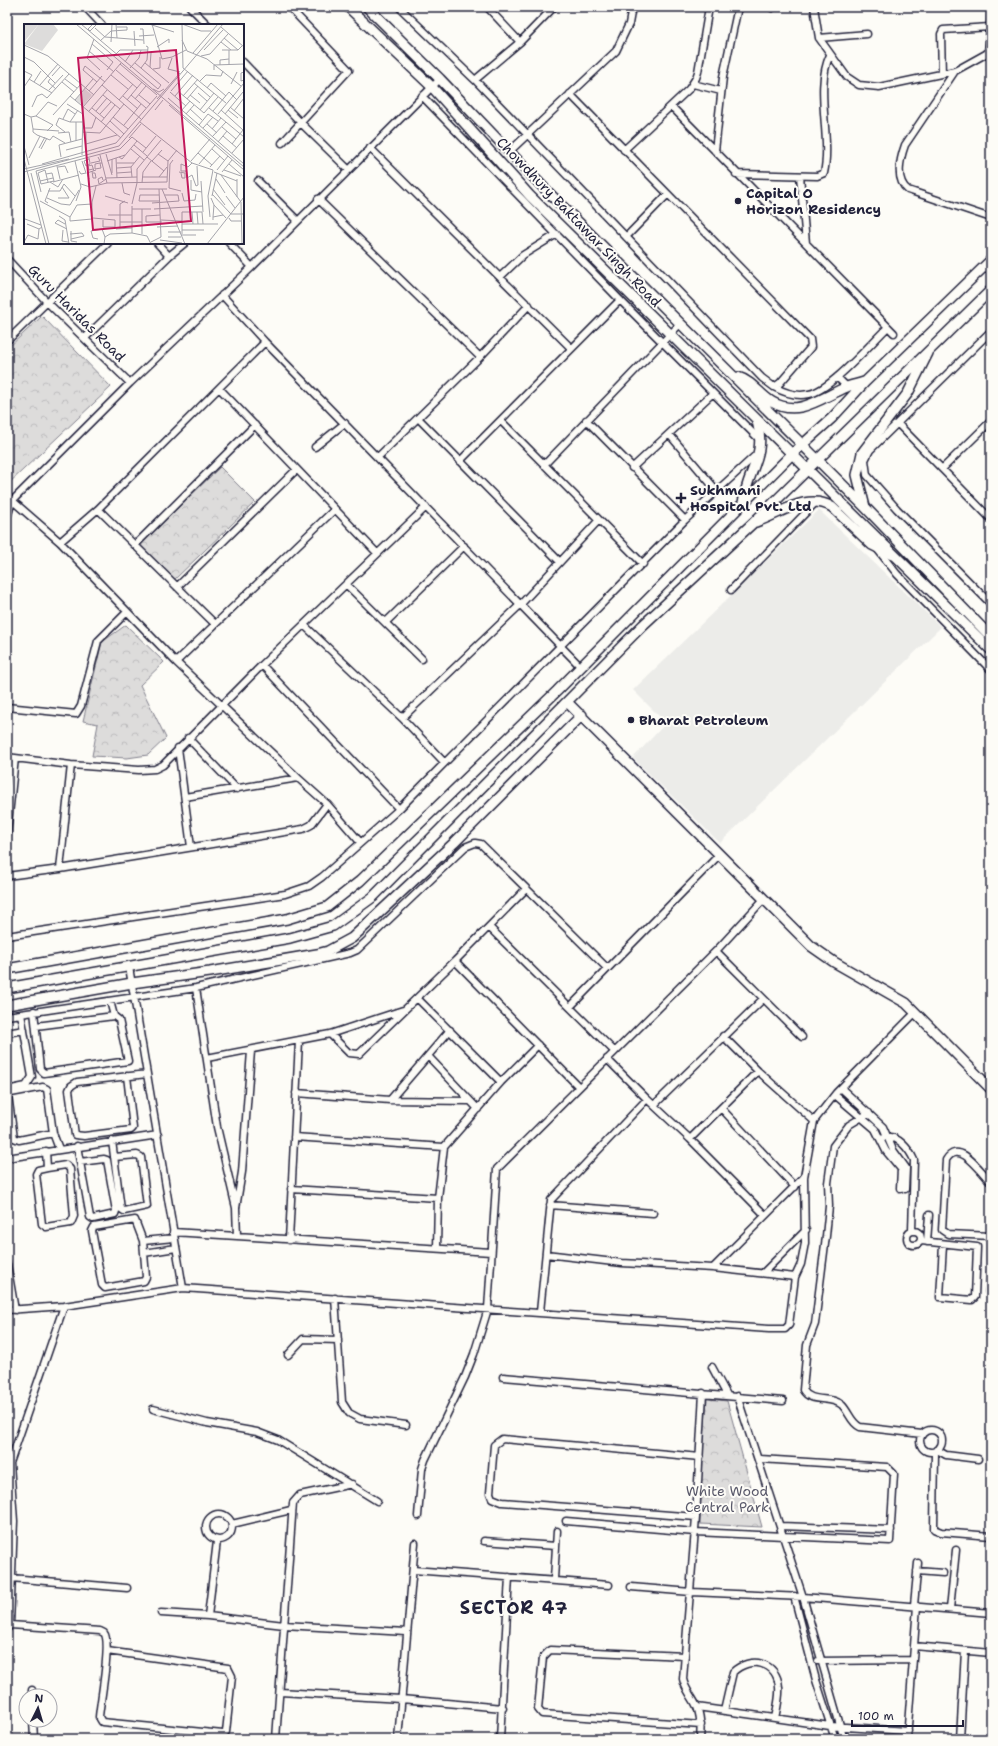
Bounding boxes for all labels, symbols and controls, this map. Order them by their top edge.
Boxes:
inset map [24,24,244,244]
street label: Chowdhury Baktawar Singh Road [493,133,665,311]
place label: Capital O Horizon Residency [746,184,881,218]
marker: Capital O Horizon Residency [733,196,743,206]
street label: Guru Haridas Road [24,260,130,366]
place label: Sukhmani Hospital Pvt. Ltd [690,481,812,515]
marker: Sukhmani Hospital Pvt. Ltd [675,492,687,504]
place label: Bharat Petroleum [639,711,769,729]
marker: Bharat Petroleum [626,715,636,725]
park label: White Wood Central Park [685,1482,769,1516]
district label: SECTOR 47 [460,1596,568,1620]
north arrow [18,1688,58,1728]
text: N [34,1691,44,1706]
scale bar [852,1702,963,1728]
text: 100 m [858,1708,894,1724]

